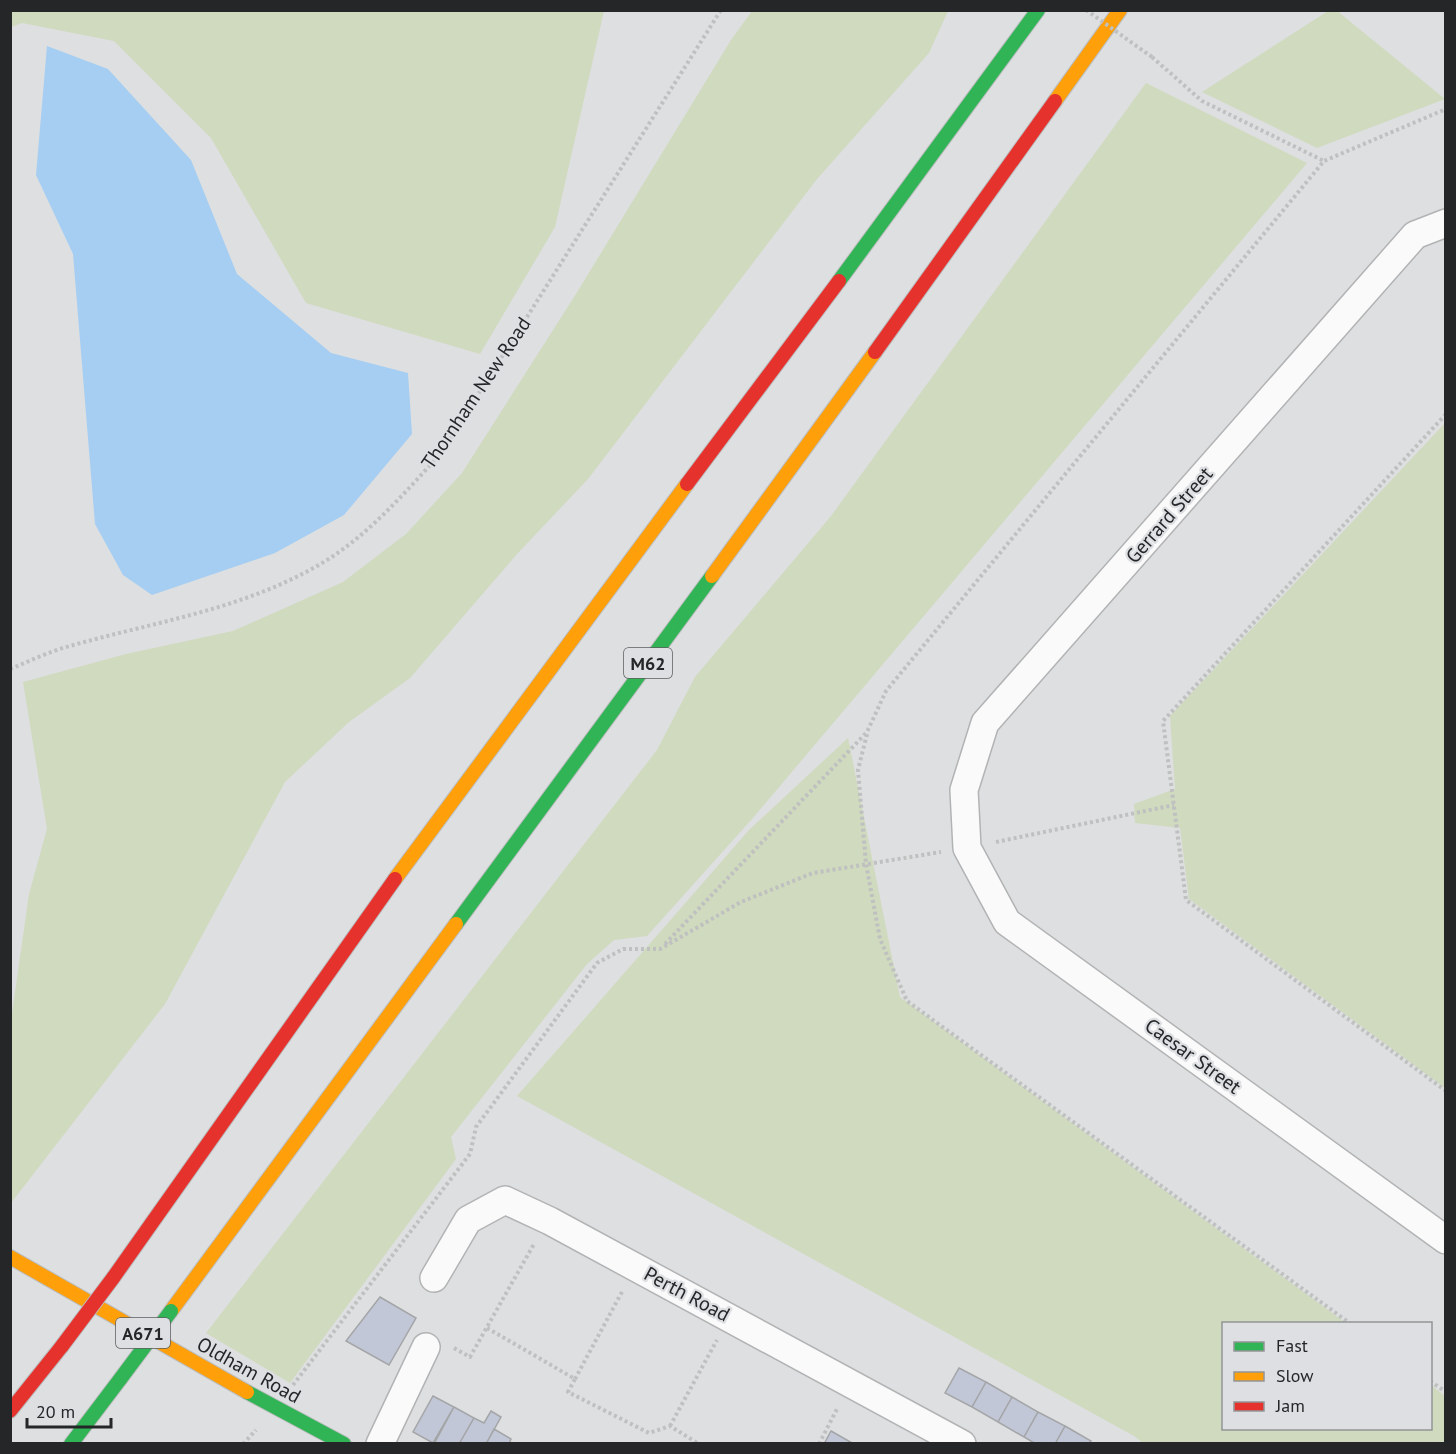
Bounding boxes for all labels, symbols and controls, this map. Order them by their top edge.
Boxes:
street label: Thornham New Road [415,312,537,474]
street label: Gerrard Street [1120,461,1218,569]
road number: M62 [624,648,672,678]
street label: Caesar Street [1140,1012,1246,1100]
street label: Perth Road [640,1261,734,1327]
road number: A671 [116,1318,170,1348]
legend [1222,1322,1432,1430]
street label: Oldham Road [192,1331,306,1409]
text: Fast [1276,1334,1308,1357]
text: Slow [1276,1364,1314,1387]
scale bar [27,1391,111,1429]
text: Jam [1275,1394,1305,1417]
text: 20 m [36,1400,75,1423]

